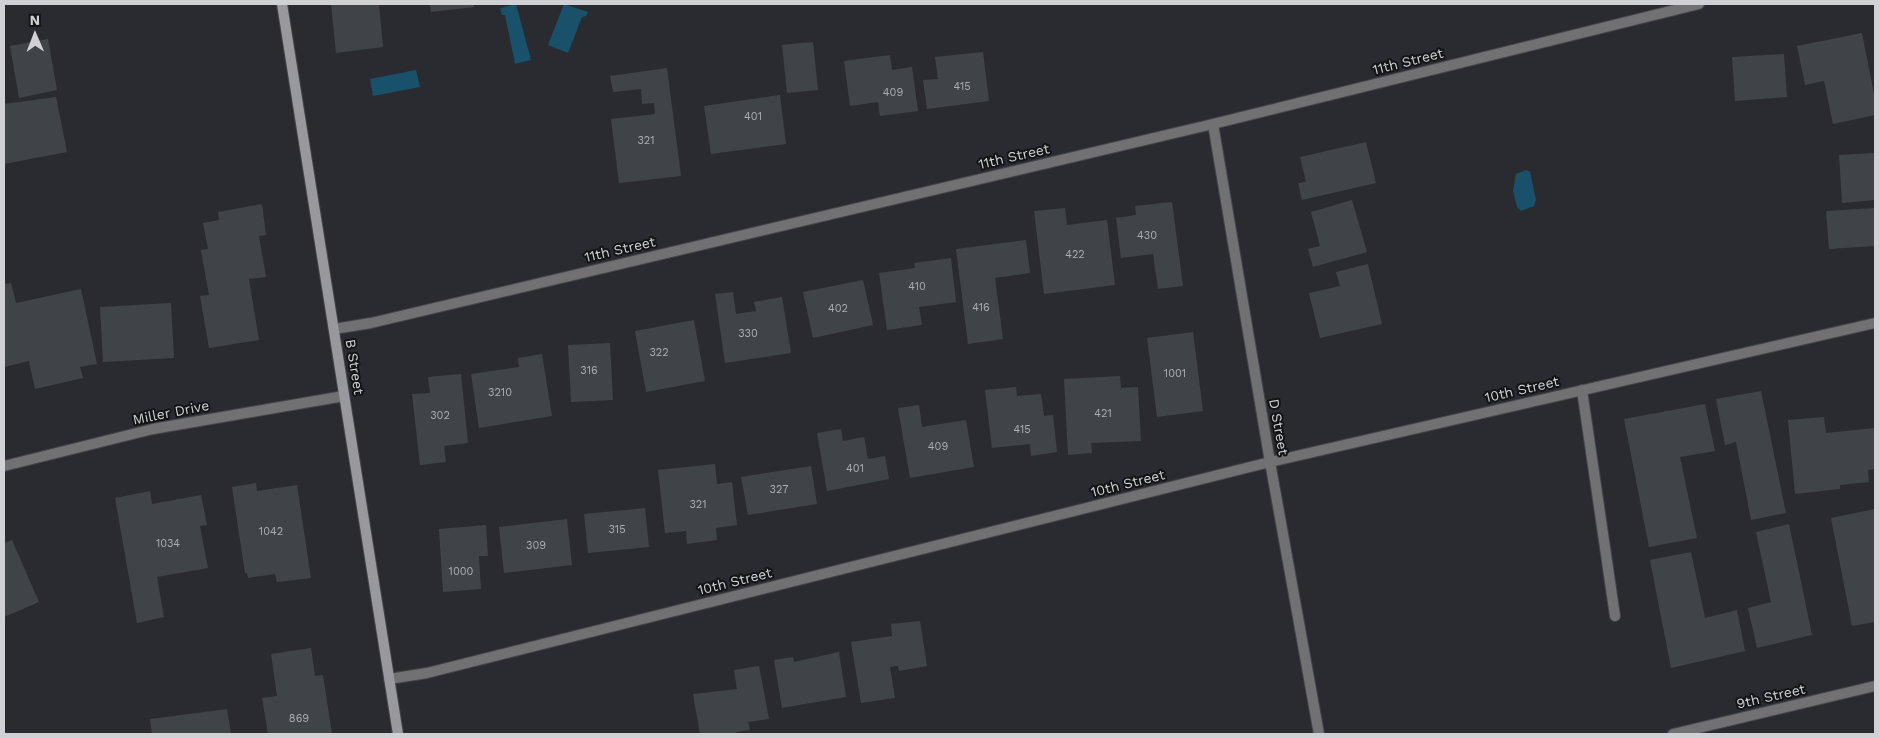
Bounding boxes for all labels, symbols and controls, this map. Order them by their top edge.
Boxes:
north arrow [10,10,60,60]
text: N [29,12,40,28]
street label: 11th Street [1371,45,1445,79]
house number: 415 [953,80,971,94]
house number: 409 [883,86,903,100]
house number: 401 [744,110,762,124]
house number: 321 [637,134,655,148]
street label: 11th Street [977,141,1051,173]
house number: 430 [1137,229,1157,243]
street label: 11th Street [583,234,657,266]
house number: 422 [1065,248,1085,262]
house number: 410 [908,280,926,294]
house number: 416 [972,301,990,315]
house number: 402 [828,302,848,316]
house number: 330 [738,327,758,341]
street label: B Street [341,338,367,396]
house number: 322 [649,346,669,360]
house number: 316 [580,364,598,378]
house number: 1001 [1164,367,1186,381]
street label: 10th Street [1483,373,1561,407]
house number: 3210 [488,386,512,400]
street label: Miller Drive [131,397,211,429]
street label: D Street [1265,397,1291,457]
house number: 421 [1094,407,1112,421]
house number: 302 [430,409,450,423]
house number: 415 [1013,423,1031,437]
house number: 409 [928,440,948,454]
house number: 401 [846,462,864,476]
street label: 10th Street [1089,467,1167,501]
house number: 327 [770,483,788,497]
house number: 321 [689,498,707,512]
house number: 315 [608,523,626,537]
house number: 1042 [259,525,283,539]
house number: 1034 [156,537,180,551]
house number: 309 [526,539,546,553]
house number: 1000 [449,565,473,579]
street label: 10th Street [696,565,774,599]
street label: 9th Street [1735,681,1807,713]
house number: 869 [289,712,309,726]

